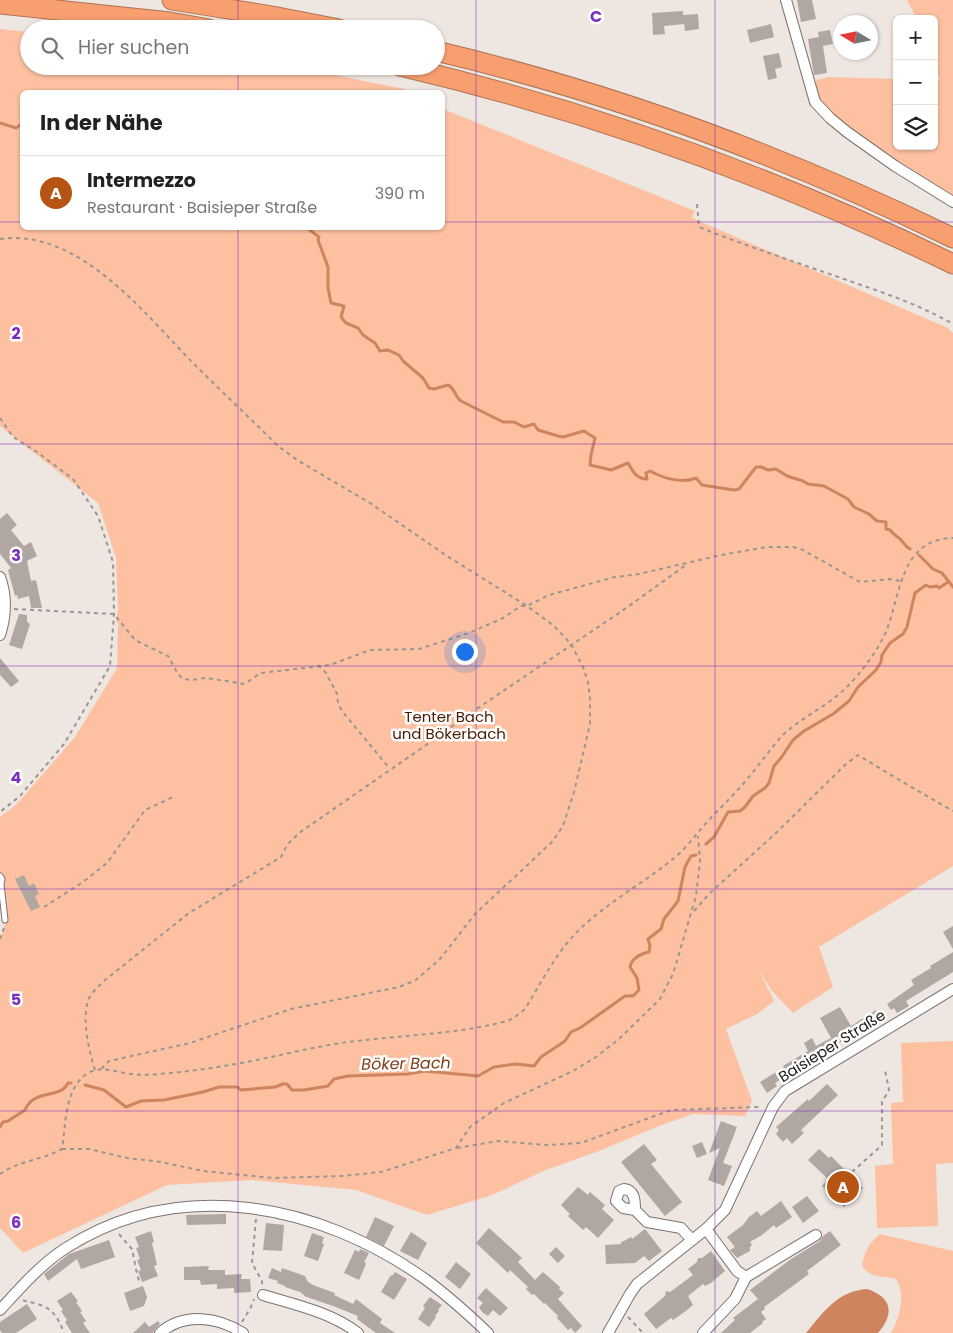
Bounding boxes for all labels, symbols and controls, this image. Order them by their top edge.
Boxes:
text: C [590,5,602,28]
north arrow [833,15,878,60]
map controls [893,15,938,150]
button: + [893,15,938,60]
search box [20,20,445,75]
icon: search [38,34,66,62]
text: Hier suchen [78,34,189,61]
button: − [893,60,938,105]
button: layers [893,105,938,150]
text: In der Nähe [40,108,163,137]
text: Intermezzo [87,167,196,194]
text: A [50,182,62,205]
text: 390 m [375,182,425,205]
text: Restaurant · Baisieper Straße [87,196,317,219]
text: 2 [11,322,21,345]
text: 3 [11,544,21,567]
your location [452,639,478,665]
park label: Tenter Bach und Bökerbach [392,706,506,744]
text: 4 [11,766,22,789]
text: 5 [11,988,21,1011]
street label: Baisieper Straße [774,1004,889,1087]
water label: Böker Bach [361,1051,451,1076]
pin: A [827,1168,859,1206]
text: 6 [11,1211,21,1234]

